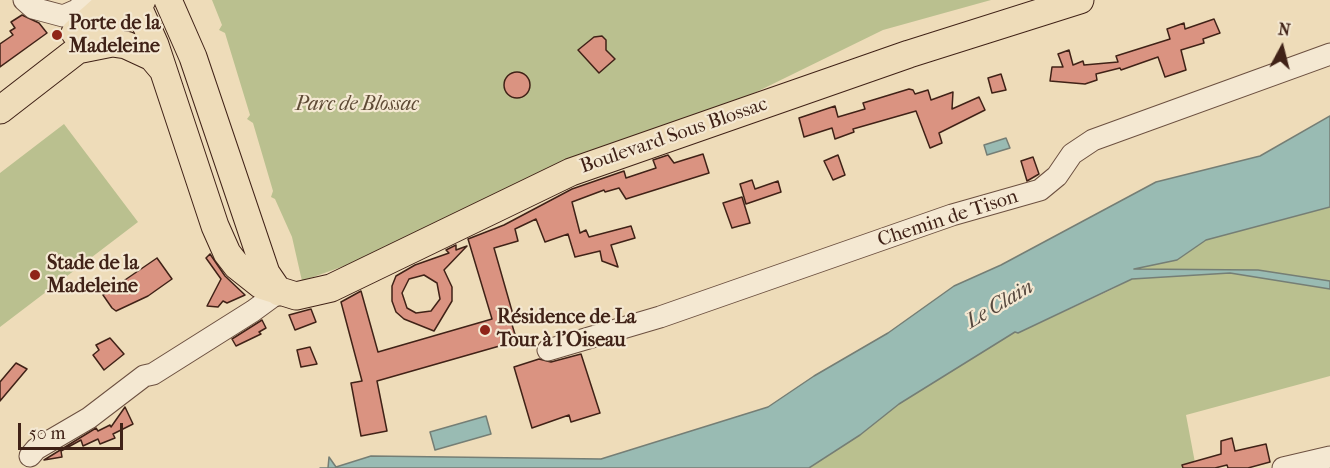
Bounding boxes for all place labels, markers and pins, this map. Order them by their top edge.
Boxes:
place label: Porte de la Madeleine [69,12,160,59]
marker: Porte de la Madeleine [50,28,64,42]
place label: Stade de la Madeleine [47,252,139,299]
marker: Stade de la Madeleine [28,268,42,282]
place label: Résidence de La Tour à l'Oiseau [497,306,636,353]
marker: Résidence de La Tour à l'Oiseau [478,323,492,337]

